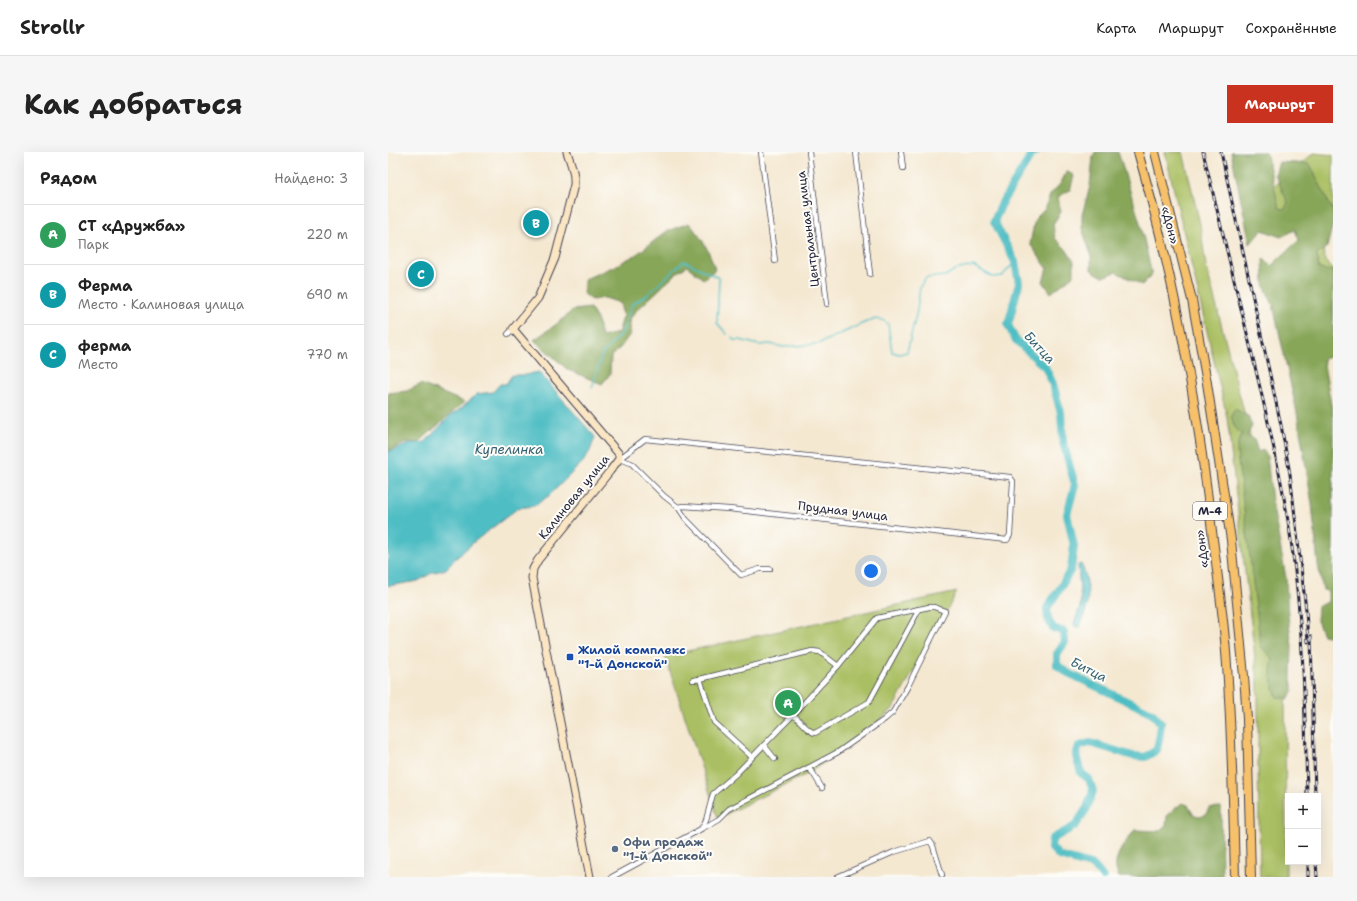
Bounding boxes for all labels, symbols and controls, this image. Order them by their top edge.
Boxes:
text: Strollr [20,15,85,40]
text: Карта [1096,19,1136,37]
text: Маршрут [1158,19,1224,37]
text: Сохранённые [1246,19,1337,37]
text: Как добраться [24,85,243,123]
button: Маршрут [1227,85,1333,123]
text: Рядом [40,167,97,189]
text: Найдено: 3 [274,170,348,187]
street label: Центральная улица [793,170,823,288]
street label: «Дон» [1158,204,1182,246]
pin: B [523,208,549,238]
text: СТ «Дружба» [78,216,185,236]
text: A [48,226,58,243]
text: 220 m [306,226,348,243]
text: Парк [78,236,109,253]
pin: C [408,259,434,289]
text: Ферма [78,276,132,296]
text: B [49,286,57,303]
text: 690 m [306,286,348,303]
text: Место · Калиновая улица [78,296,244,313]
water label: Битца [1020,327,1059,367]
text: ферма [78,336,131,356]
text: C [49,346,57,363]
text: 770 m [306,346,348,363]
text: Место [78,356,118,373]
water label: Купелинка [475,441,543,458]
street label: Калиновая улица [535,451,613,543]
street label: Прудная улица [797,498,889,525]
road number: М-4 [1193,502,1227,520]
street label: «Дон» [1192,529,1212,569]
your location [861,561,881,581]
place label: Жилой комплекс "1-й Донской" [578,642,686,672]
marker: Жилой комплекс "1-й Донской" [565,652,575,662]
water label: Битца [1068,653,1110,686]
pin: A [775,688,801,718]
map controls [1285,793,1321,865]
button: + [1285,793,1321,829]
button: − [1285,829,1321,865]
place label: Офи продаж "1-й Донской" [623,834,712,864]
marker: Офи продаж "1-й Донской" [610,844,620,854]

